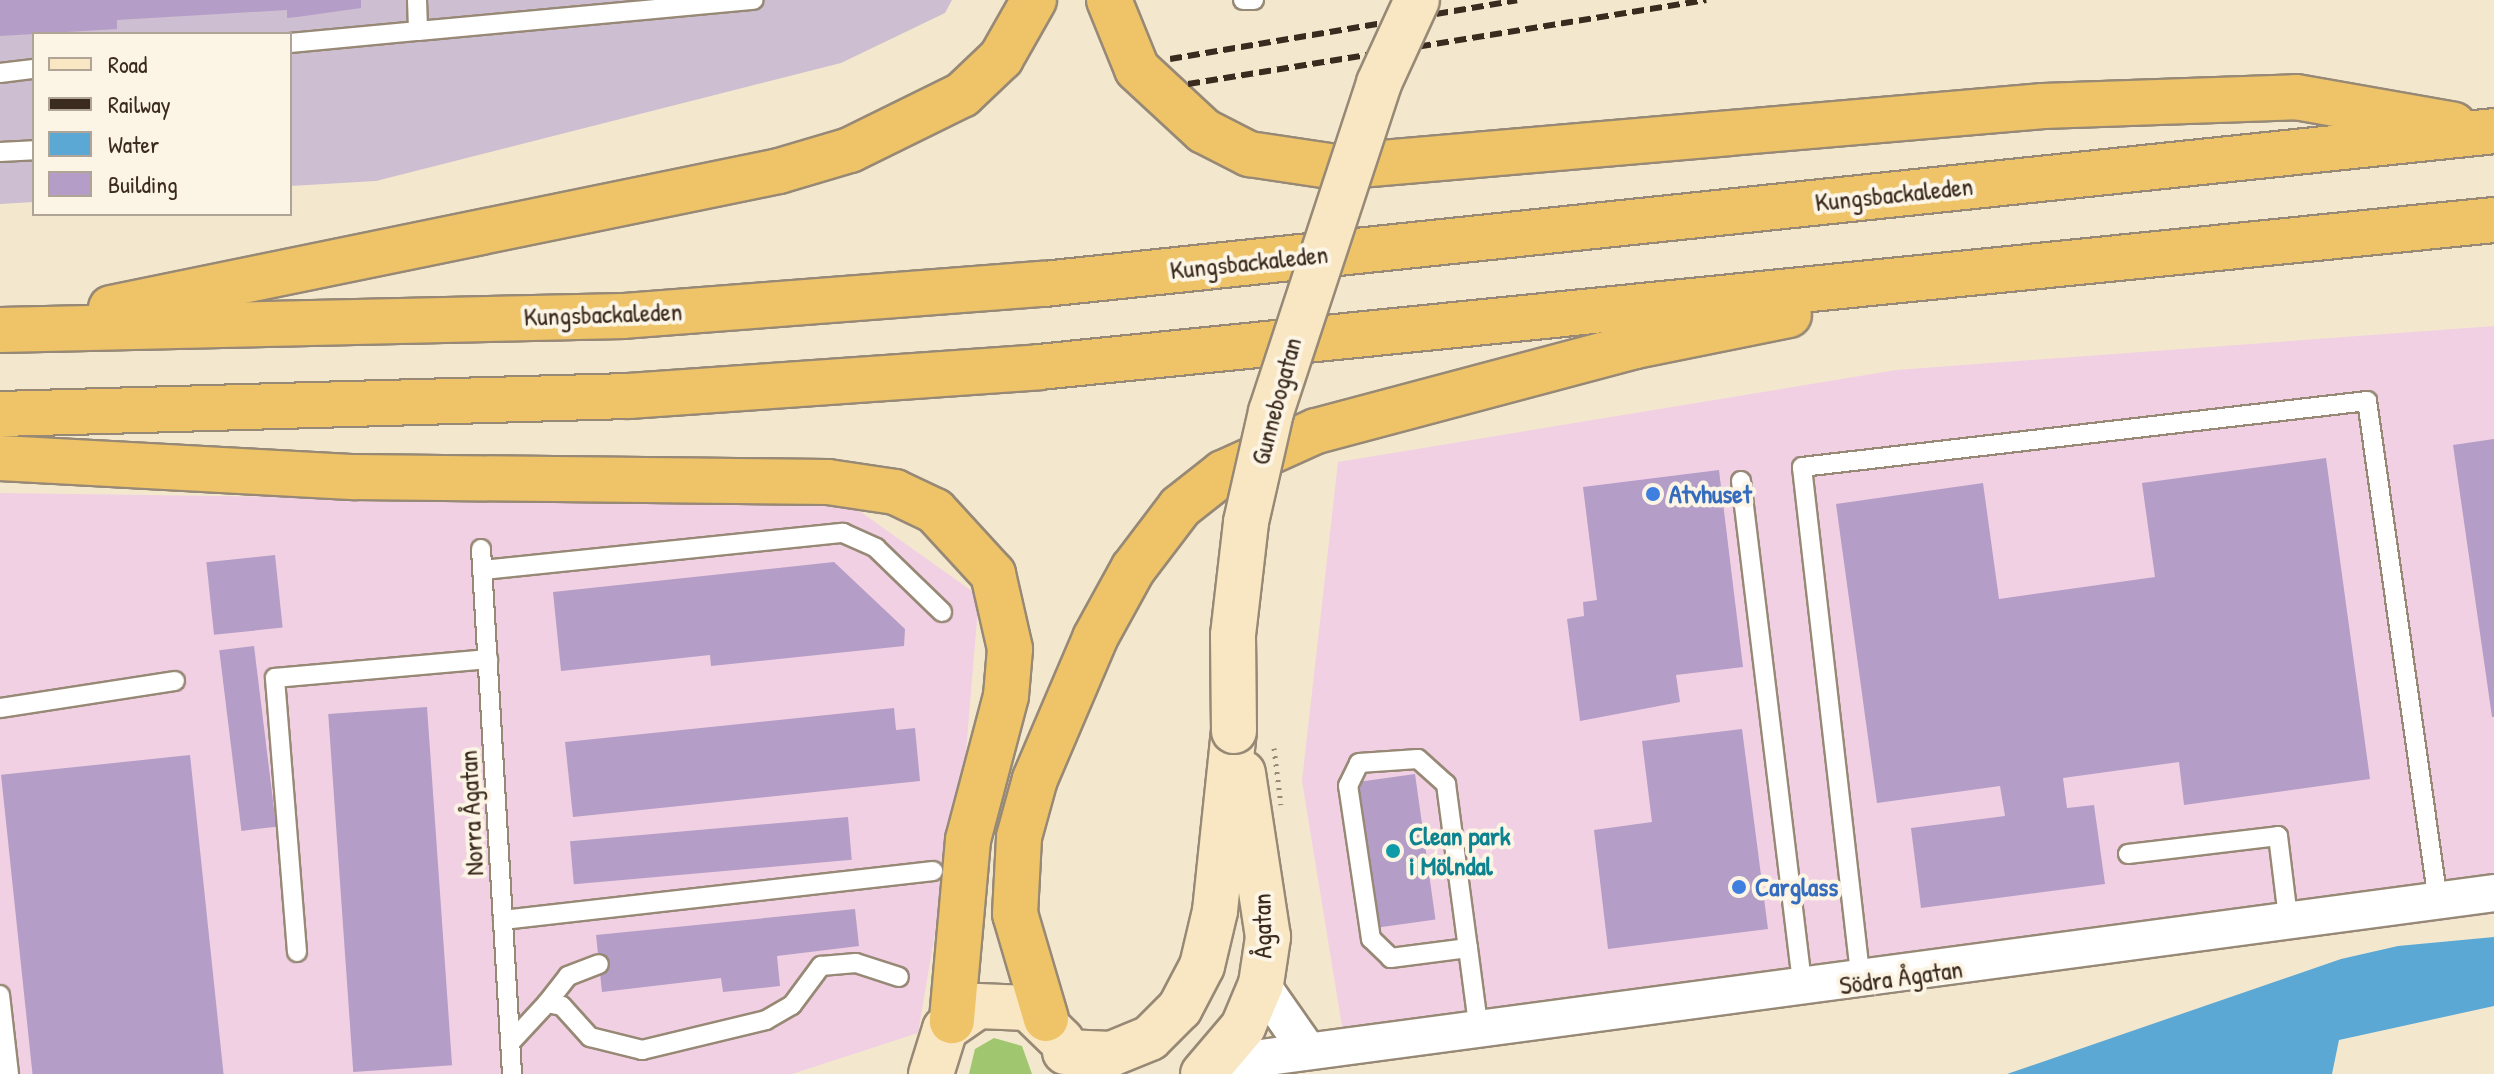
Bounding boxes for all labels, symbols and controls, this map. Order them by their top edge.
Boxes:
legend [32,32,292,216]
text: Road [108,48,147,80]
text: Railway [108,88,171,120]
text: Water [108,128,159,160]
text: Building [108,168,178,200]
street label: Kungsbackaleden [1813,170,1975,218]
street label: Kungsbackaleden [1168,238,1330,286]
street label: Kungsbackaleden [523,296,683,332]
street label: Gunnebogatan [1244,334,1308,468]
place label: Atvhuset [1669,478,1752,510]
marker: Atvhuset [1644,485,1662,503]
street label: Norra Ågatan [452,749,490,877]
place label: Clean park i Mölndal [1409,820,1511,882]
marker: Clean park i Mölndal [1384,842,1402,860]
place label: Carglass [1755,871,1838,903]
marker: Carglass [1730,878,1748,896]
street label: Ågatan [1246,893,1278,959]
street label: Södra Ågatan [1837,953,1965,1001]

